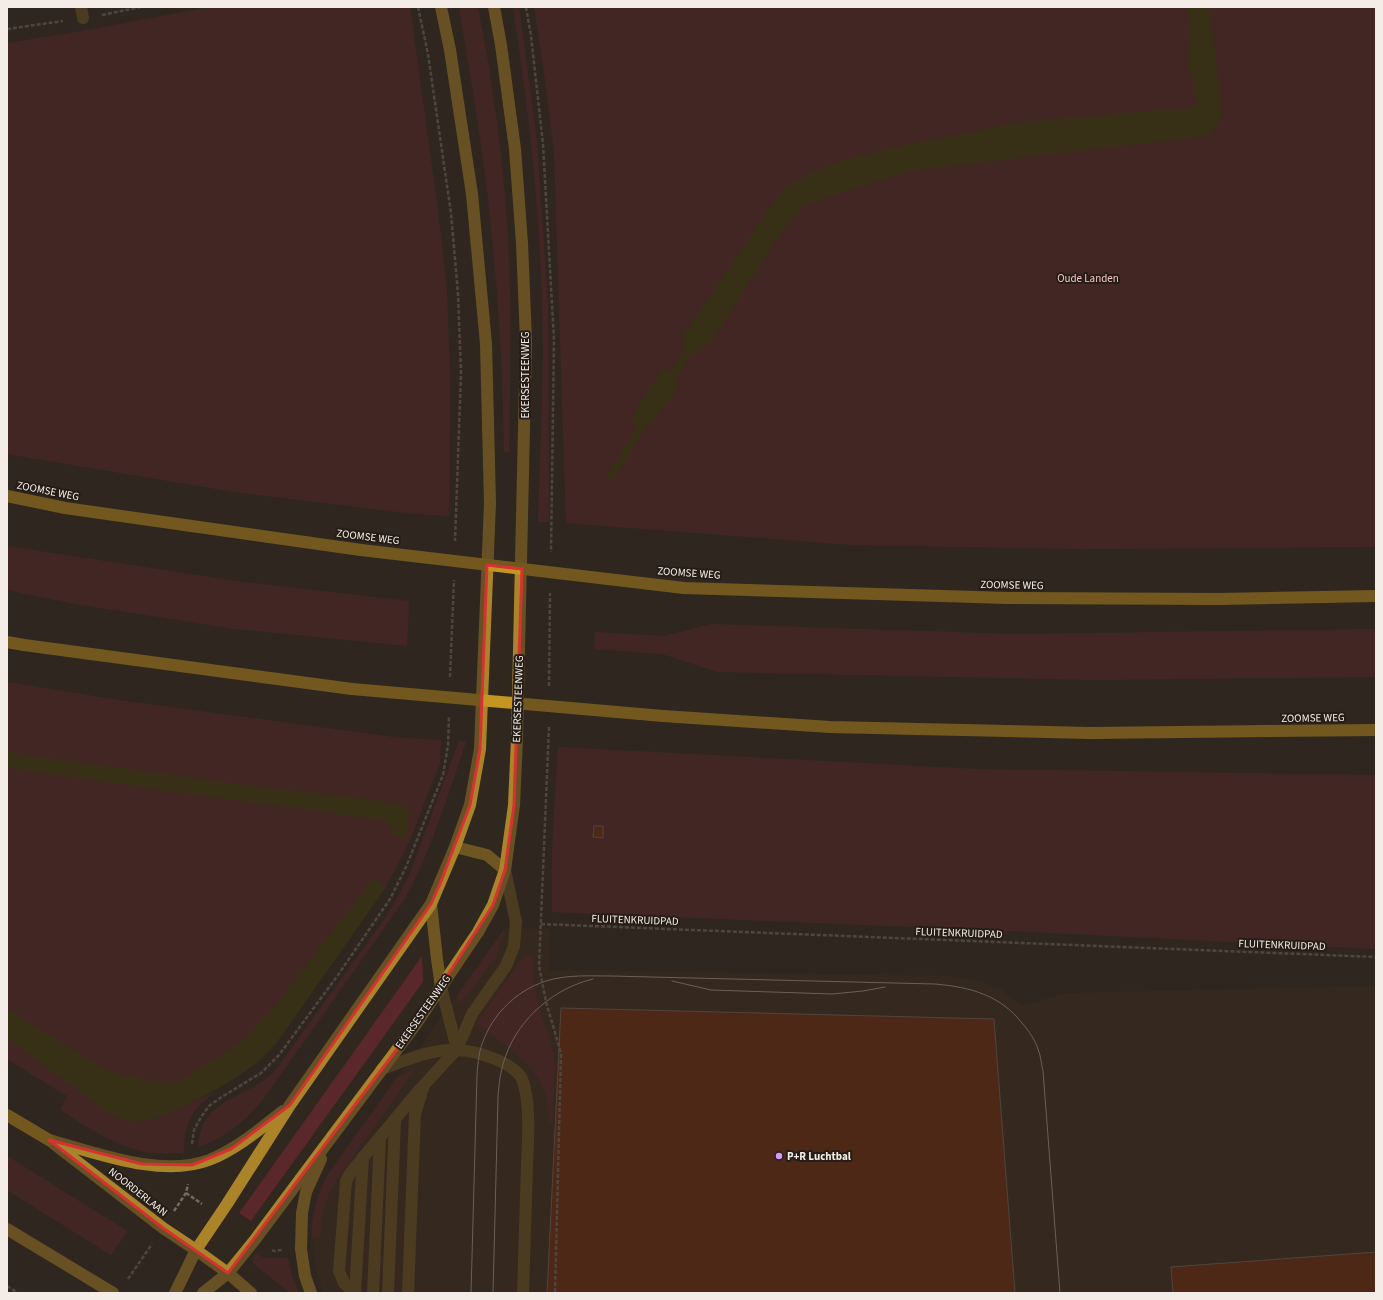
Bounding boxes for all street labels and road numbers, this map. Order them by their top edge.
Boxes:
street label: EKERSESTEENWEG [518,331,533,419]
street label: ZOOMSE WEG [15,478,81,504]
street label: ZOOMSE WEG [336,526,401,548]
street label: ZOOMSE WEG [657,563,721,583]
street label: ZOOMSE WEG [980,577,1044,593]
street label: EKERSESTEENWEG [509,655,527,743]
street label: ZOOMSE WEG [1281,710,1345,726]
street label: FLUITENKRUIDPAD [591,911,679,929]
street label: FLUITENKRUIDPAD [915,924,1003,942]
street label: FLUITENKRUIDPAD [1238,936,1326,954]
street label: EKERSESTEENWEG [392,972,454,1052]
street label: NOORDERLAAN [105,1164,171,1220]

